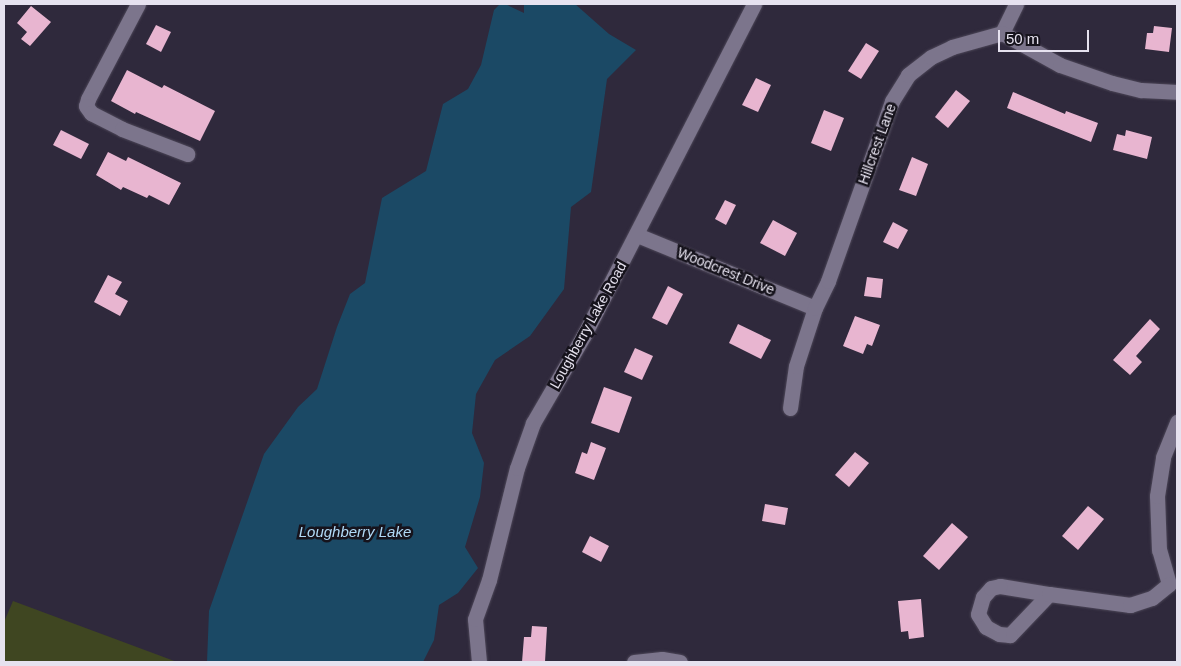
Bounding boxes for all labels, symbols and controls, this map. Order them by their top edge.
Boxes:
scale bar [1001,20,1092,52]
text: 50 m [1006,30,1039,47]
street label: Hillcrest Lane [855,101,899,187]
street label: Woodcrest Drive [675,244,777,298]
street label: Loughberry Lake Road [546,259,630,391]
water label: Loughberry Lake [299,523,411,541]

